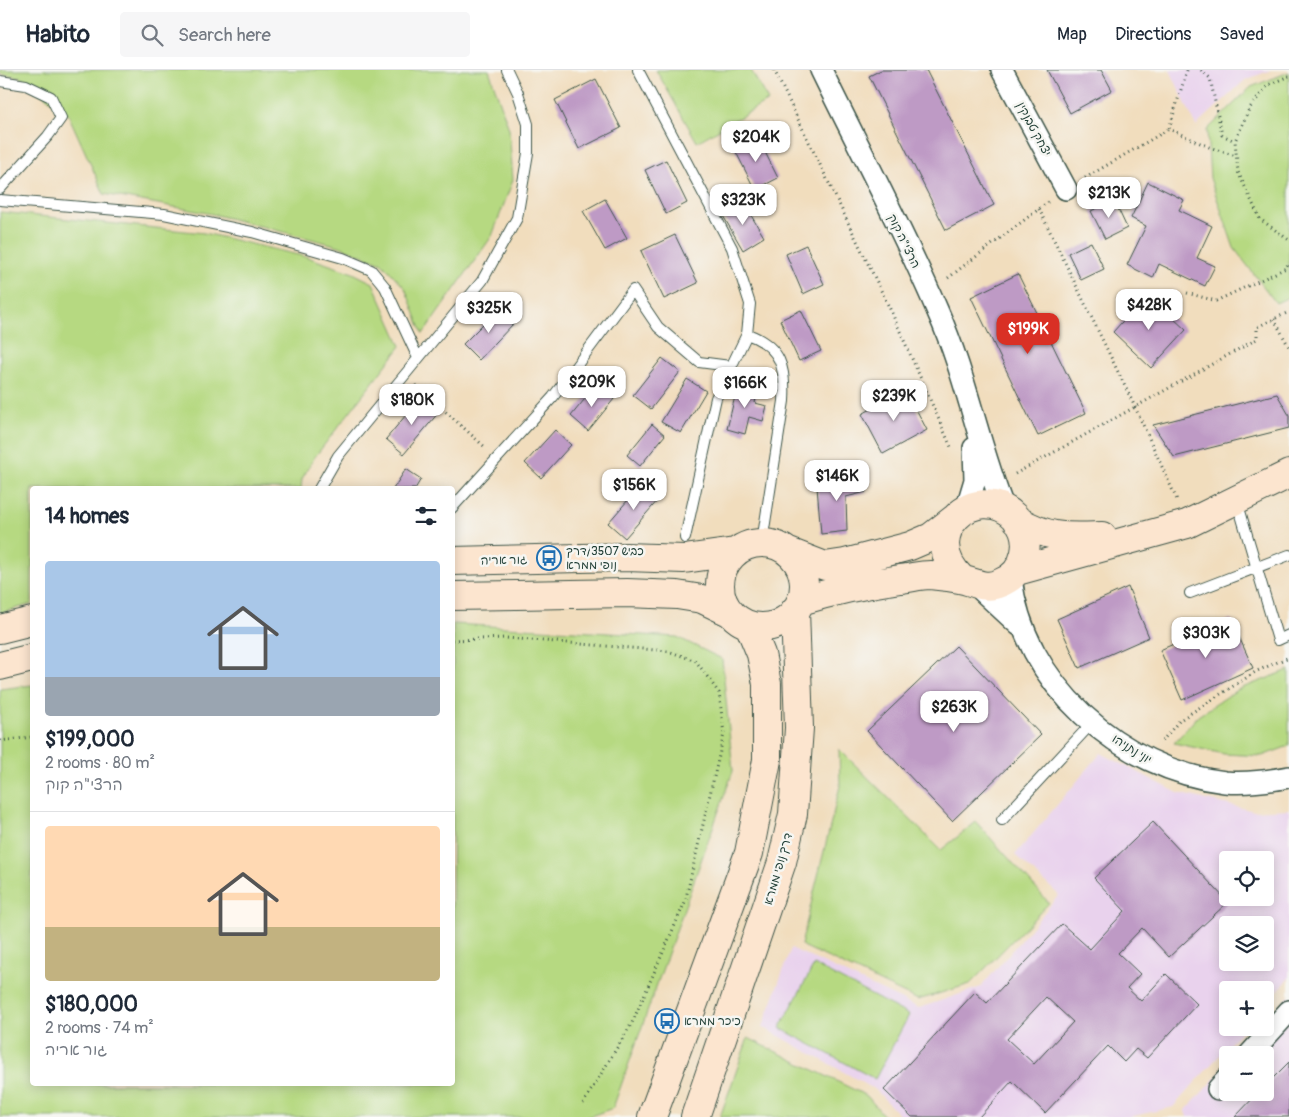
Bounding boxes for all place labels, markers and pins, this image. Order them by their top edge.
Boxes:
pin: $204K [721,121,791,163]
pin: $213K [1074,176,1144,219]
pin: $323K [708,184,778,226]
pin: $428K [1114,288,1184,331]
pin: $325K [454,292,524,334]
pin: $199K [993,312,1063,355]
pin: $209K [557,366,627,408]
pin: $166K [710,366,780,409]
pin: $239K [859,380,929,422]
pin: $180K [377,384,447,426]
pin: $146K [802,460,872,502]
pin: $156K [599,468,669,511]
place label: כביש 3507/דרך נופי ממרא [566,544,644,573]
bus stop icon: כביש 3507/דרך נופי ממרא [536,545,562,571]
pin: $303K [1171,616,1241,659]
pin: $263K [919,690,989,733]
bus stop icon: כיכר ממרא [654,1008,680,1034]
place label: כיכר ממרא [684,1014,741,1029]

